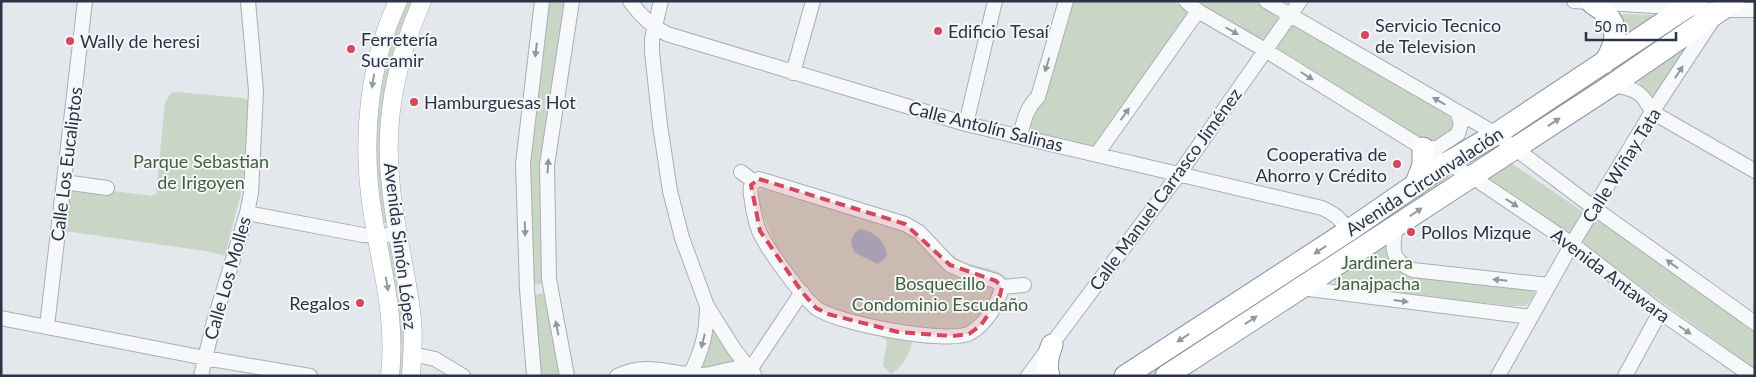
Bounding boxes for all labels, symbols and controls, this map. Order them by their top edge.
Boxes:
scale bar [1586,10,1676,42]
place label: Servicio Tecnico de Television [1375,14,1501,57]
text: 50 m [1594,17,1628,35]
place label: Edificio Tesaí [948,20,1050,42]
marker: Edificio Tesaí [932,25,944,37]
one-way arrow [1225,26,1238,35]
place label: Ferretería Sucamir [361,28,438,71]
marker: Servicio Tecnico de Television [1359,29,1371,41]
place label: Wally de heresi [80,30,200,52]
marker: Wally de heresi [64,35,76,47]
one-way arrow [532,42,540,58]
marker: Ferretería Sucamir [345,43,357,55]
one-way arrow [1043,57,1051,72]
one-way arrow [1674,65,1684,78]
one-way arrow [1300,71,1313,81]
one-way arrow [369,73,377,89]
street label: Calle Manuel Carrasco Jiménez [1084,84,1246,294]
street label: Calle Los Eucaliptos [46,85,86,242]
place label: Hamburguesas Hot [424,91,576,113]
marker: Hamburguesas Hot [408,96,420,108]
street label: Calle Antolín Salinas [906,96,1066,156]
one-way arrow [1432,97,1445,106]
street label: Calle Wiñay Tata [1577,104,1665,226]
one-way arrow [1120,108,1130,121]
one-way arrow [1547,117,1561,126]
street label: Avenida Circunvalación [1341,122,1507,240]
place label: Cooperativa de Ahorro y Crédito [1255,143,1387,186]
park label: Parque Sebastian de Irigoyen [133,150,269,193]
one-way arrow [544,158,552,174]
marker: Cooperativa de Ahorro y Crédito [1391,158,1403,170]
street label: Avenida Simón López [380,161,422,331]
one-way arrow [1505,198,1518,208]
one-way arrow [1410,208,1423,217]
street label: Calle Los Molles [199,214,255,342]
one-way arrow [521,221,529,237]
place label: Pollos Mizque [1421,221,1531,243]
street label: Avenida Antawara [1547,223,1675,327]
marker: Pollos Mizque [1405,226,1417,238]
one-way arrow [1313,245,1326,254]
park label: Jardinera Janajpacha [1334,251,1420,294]
one-way arrow [1665,259,1679,269]
park label: Bosquecillo Condominio Escudaño [852,272,1028,315]
one-way arrow [1492,276,1508,284]
one-way arrow [383,277,391,293]
place label: Regalos [289,292,350,314]
marker: Regalos [354,297,366,309]
one-way arrow [1393,297,1409,305]
one-way arrow [1244,316,1258,325]
one-way arrow [553,319,561,335]
one-way arrow [1678,325,1692,335]
one-way arrow [1177,333,1190,343]
one-way arrow [699,334,707,349]

